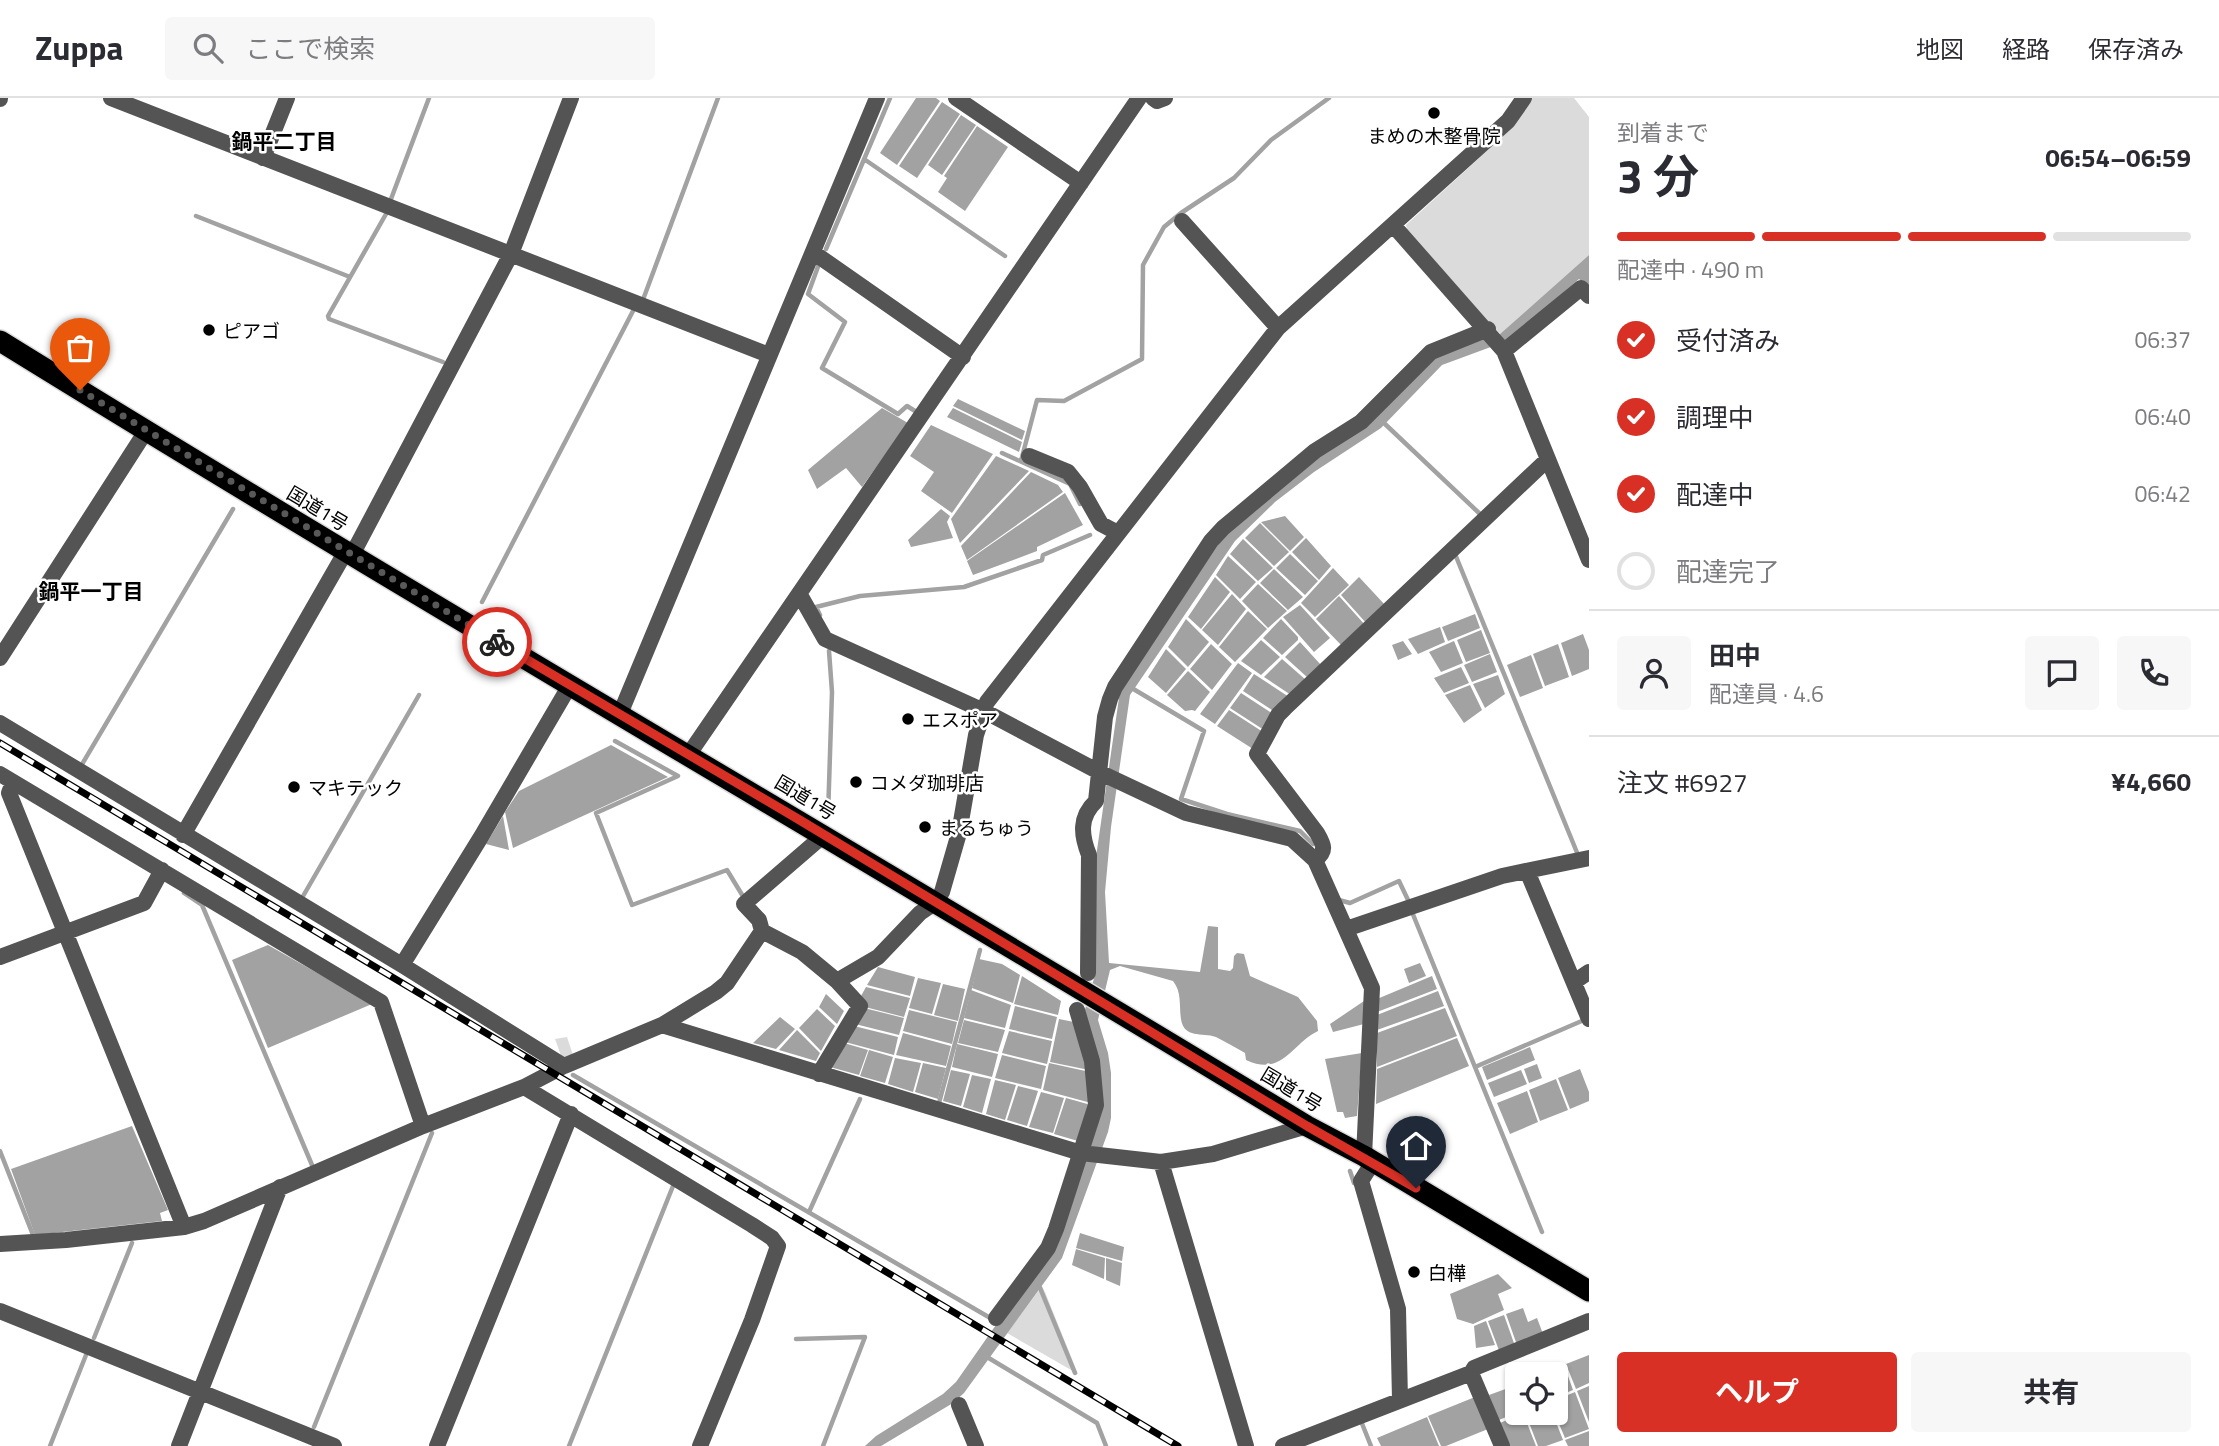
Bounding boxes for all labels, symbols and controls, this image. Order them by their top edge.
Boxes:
search box [165,17,655,80]
text: Zuppa [35,23,123,73]
icon: search [189,29,227,67]
text: ここで検索 [245,29,375,68]
text: 地図 [1916,31,1964,67]
text: 経路 [2002,31,2050,67]
text: 保存済み [2088,31,2184,67]
marker: まめの木整骨院 [1426,105,1442,121]
text: 到着まで [1617,115,1709,150]
place label: まめの木整骨院 [1367,121,1501,150]
district label: 鍋平二丁目 [232,125,337,157]
text: 06:54–06:59 [2045,138,2191,177]
text: 3 分 [1617,141,1699,211]
text: 配達中 · 490 m [1617,252,1764,287]
place label: ピアゴ [223,316,280,345]
pin [50,318,110,390]
icon: check [1617,321,1655,359]
text: 受付済み [1676,321,1780,360]
marker: ピアゴ [201,322,217,338]
text: 06:37 [2134,322,2191,357]
icon: bag [61,329,99,367]
icon: check [1617,398,1655,436]
text: 調理中 [1676,398,1754,437]
text: 06:40 [2134,399,2191,434]
icon: check [1617,475,1655,513]
text: 配達中 [1676,475,1754,514]
text: 06:42 [2134,476,2191,511]
street label: 国道1号 [282,478,354,538]
text: 配達完了 [1676,552,1780,591]
district label: 鍋平一丁目 [39,575,144,607]
courier [462,607,532,677]
icon: bike [478,623,516,661]
button: person [1617,636,1691,710]
text: 田中 [1709,636,1761,675]
button: chat [2025,636,2099,710]
button: phone [2117,636,2191,710]
text: 配達員 · 4.6 [1709,676,1824,711]
place label: エスポア [922,705,998,734]
marker: エスポア [900,711,916,727]
text: ¥4,660 [2111,762,2191,801]
text: 注文 #6927 [1617,763,1748,802]
street label: 国道1号 [770,767,842,827]
place label: コメダ珈琲店 [870,768,984,797]
place label: マキテック [308,773,403,802]
marker: コメダ珈琲店 [848,774,864,790]
marker: マキテック [286,779,302,795]
place label: まるちゅう [939,813,1034,842]
marker: まるちゅう [917,819,933,835]
street label: 国道1号 [1256,1059,1328,1119]
pin [1386,1116,1446,1188]
icon: home [1397,1127,1435,1165]
place label: 白樺 [1428,1258,1466,1287]
marker: 白樺 [1406,1264,1422,1280]
button: ヘルプ [1617,1352,1897,1432]
button: 共有 [1911,1352,2191,1432]
map controls [1505,1362,1568,1425]
button: locate [1505,1362,1568,1425]

